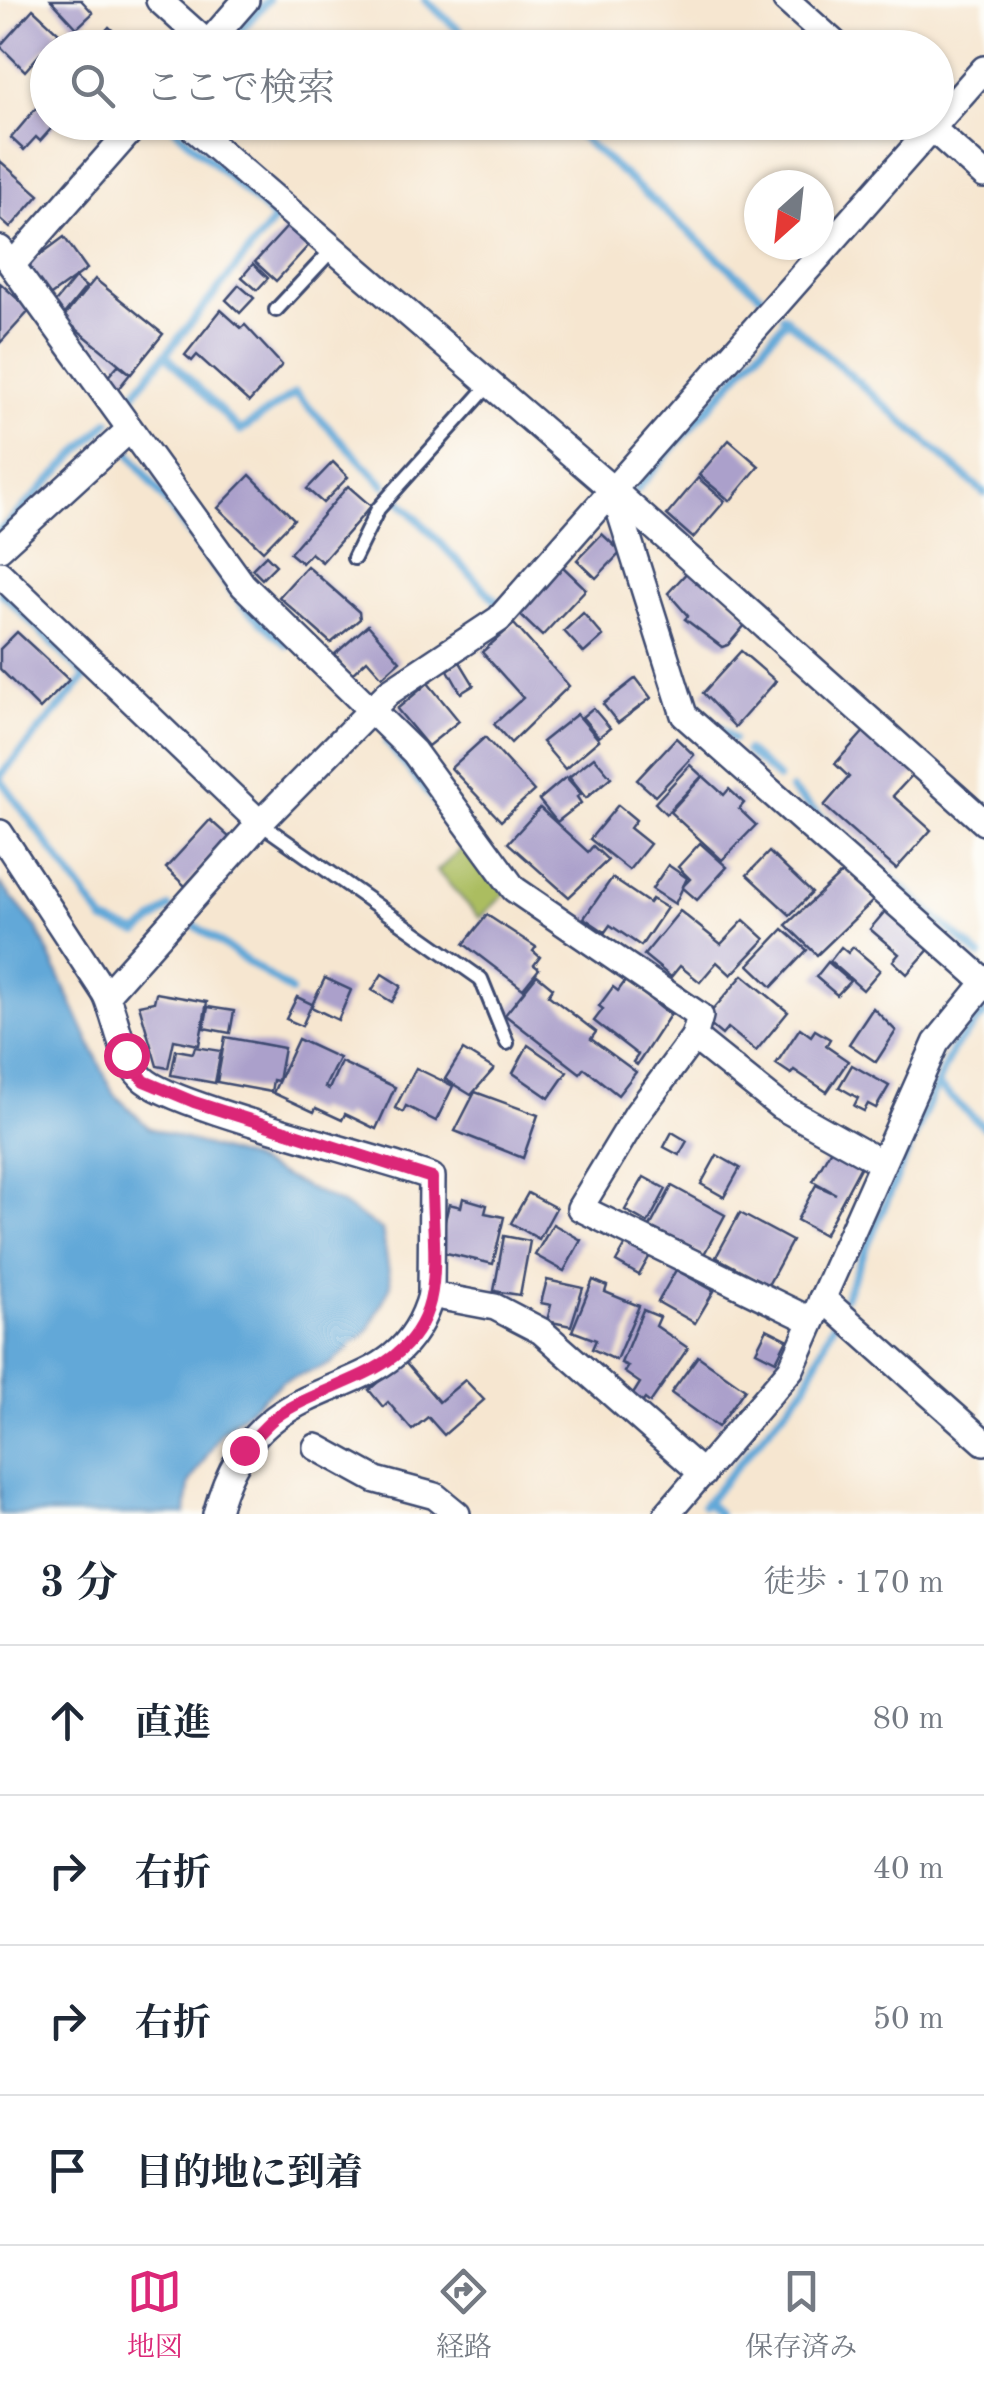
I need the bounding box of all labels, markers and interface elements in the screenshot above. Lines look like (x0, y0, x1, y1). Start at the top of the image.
search box (30, 30, 954, 140)
icon: search (65, 58, 120, 113)
text: ここで検索 (145, 71, 335, 109)
north arrow (744, 170, 834, 260)
route start (104, 1033, 150, 1079)
route end (222, 1428, 268, 1474)
text: 3 分 (40, 1564, 118, 1606)
text: 徒歩 · 170 m (763, 1568, 944, 1600)
icon: ahead (40, 1693, 95, 1748)
text: 80 m (873, 1704, 944, 1736)
text: 直進 (135, 1706, 211, 1744)
icon: right (40, 1843, 95, 1898)
text: 40 m (873, 1854, 944, 1886)
text: 右折 (135, 1856, 211, 1894)
icon: right (40, 1993, 95, 2048)
text: 50 m (873, 2004, 944, 2036)
text: 右折 (135, 2006, 211, 2044)
icon: arrive (40, 2143, 95, 2198)
text: 目的地に到着 (135, 2156, 363, 2194)
tab: 地図 (127, 2264, 183, 2367)
tab: 経路 (436, 2264, 492, 2367)
tab: 保存済み (745, 2264, 857, 2367)

